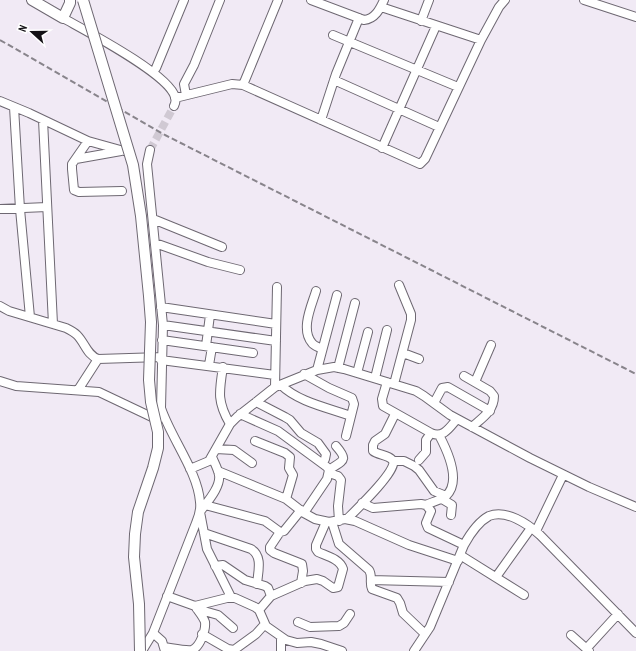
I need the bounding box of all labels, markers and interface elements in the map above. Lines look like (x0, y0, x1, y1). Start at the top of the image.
north arrow (12, 12, 52, 52)
text: N (15, 23, 30, 34)

